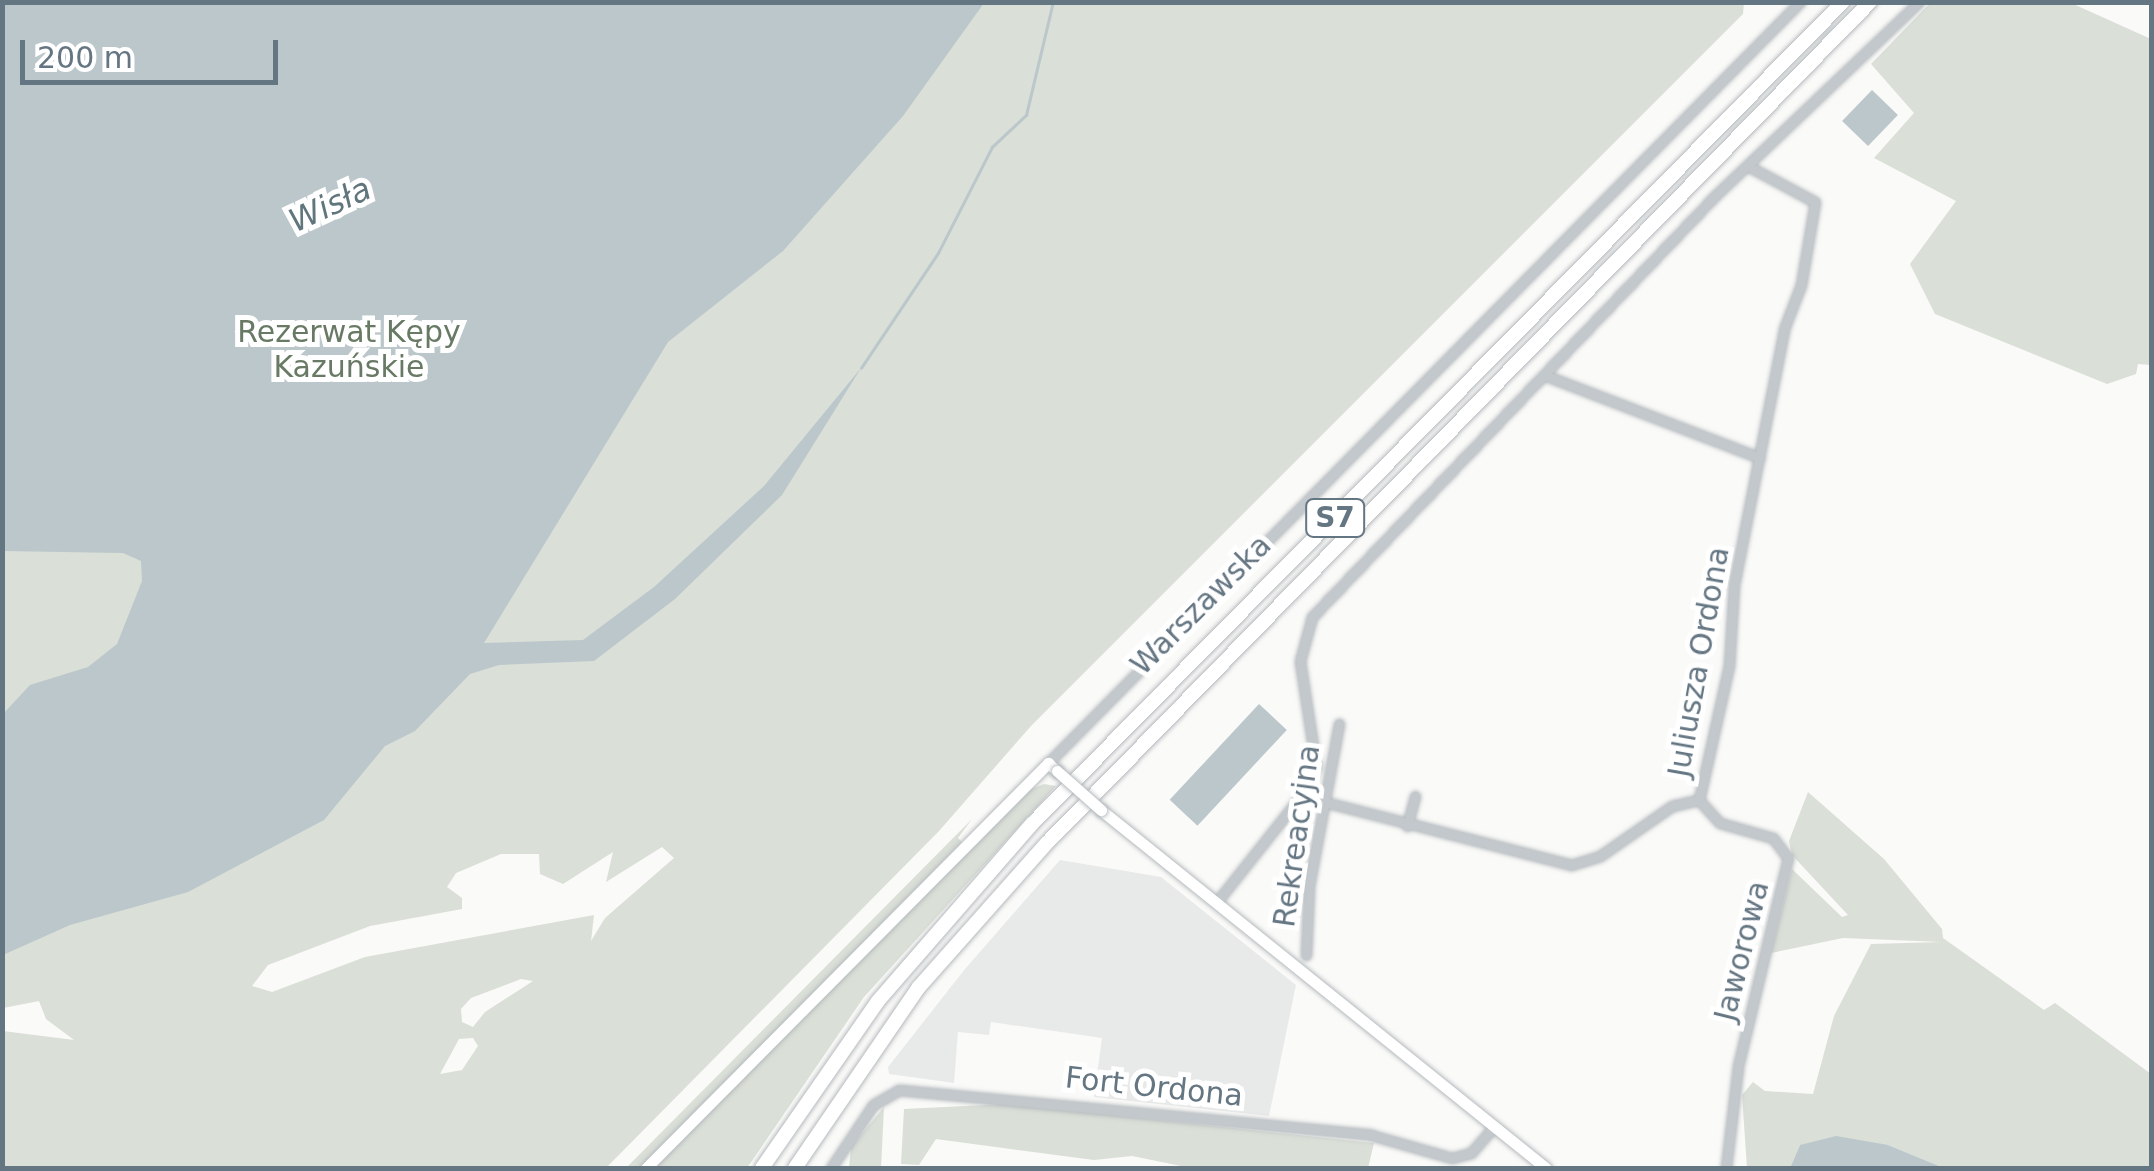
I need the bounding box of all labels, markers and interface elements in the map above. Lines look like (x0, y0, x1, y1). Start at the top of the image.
scale bar (25, 20, 282, 82)
text: 200 m (37, 40, 133, 75)
water label: Wisła (283, 169, 377, 241)
park label: Rezerwat Kępy Kazuńskie (237, 314, 461, 384)
road number: S7 (1305, 495, 1365, 541)
street label: Warszawska (1123, 527, 1279, 683)
street label: Juliusza Ordona (1661, 544, 1737, 780)
street label: Rekreacyjna (1266, 742, 1328, 930)
street label: Jaworowa (1707, 877, 1777, 1025)
street label: Fort Ordona (1063, 1060, 1245, 1114)

